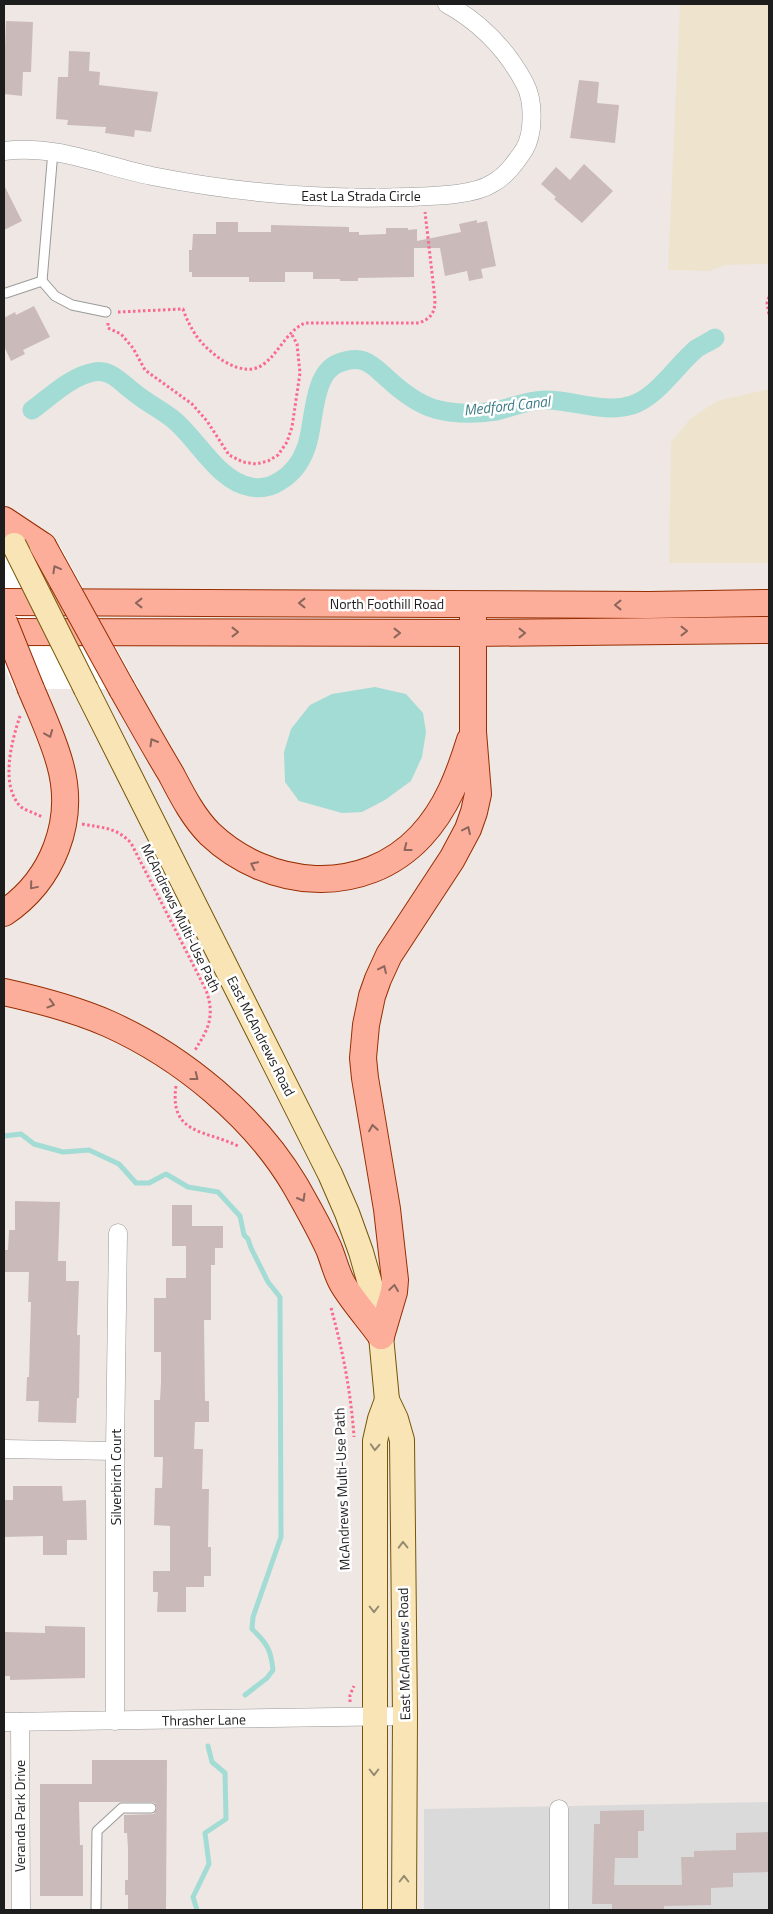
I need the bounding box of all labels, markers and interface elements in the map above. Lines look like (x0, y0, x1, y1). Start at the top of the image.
street label: East La Strada Circle (301, 185, 421, 206)
water label: Medford Canal (463, 389, 553, 421)
one-way arrow (52, 566, 62, 575)
street label: North Foothill Road (330, 593, 444, 614)
one-way arrow (135, 597, 143, 608)
one-way arrow (298, 598, 306, 608)
one-way arrow (613, 600, 621, 610)
one-way arrow (681, 626, 689, 636)
one-way arrow (231, 627, 239, 637)
one-way arrow (518, 627, 526, 638)
one-way arrow (394, 628, 401, 638)
one-way arrow (43, 729, 54, 738)
one-way arrow (149, 738, 159, 747)
one-way arrow (461, 826, 471, 835)
street label: McAndrews Multi-Use Path (136, 840, 227, 996)
one-way arrow (403, 842, 413, 851)
one-way arrow (250, 861, 259, 871)
one-way arrow (30, 881, 39, 890)
one-way arrow (376, 965, 387, 974)
street label: East McAndrews Road (222, 972, 301, 1100)
one-way arrow (47, 998, 55, 1008)
one-way arrow (189, 1071, 199, 1080)
one-way arrow (369, 1123, 379, 1132)
one-way arrow (296, 1192, 306, 1201)
one-way arrow (388, 1284, 398, 1293)
street label: McAndrews Multi-Use Path (328, 1407, 355, 1571)
street label: Silverbirch Court (105, 1429, 126, 1525)
one-way arrow (369, 1443, 380, 1451)
one-way arrow (398, 1541, 408, 1548)
street label: East McAndrews Road (392, 1588, 415, 1720)
one-way arrow (369, 1606, 379, 1614)
street label: Thrasher Lane (162, 1708, 246, 1731)
street label: Veranda Park Drive (9, 1760, 30, 1872)
one-way arrow (369, 1768, 379, 1776)
one-way arrow (399, 1875, 409, 1882)

